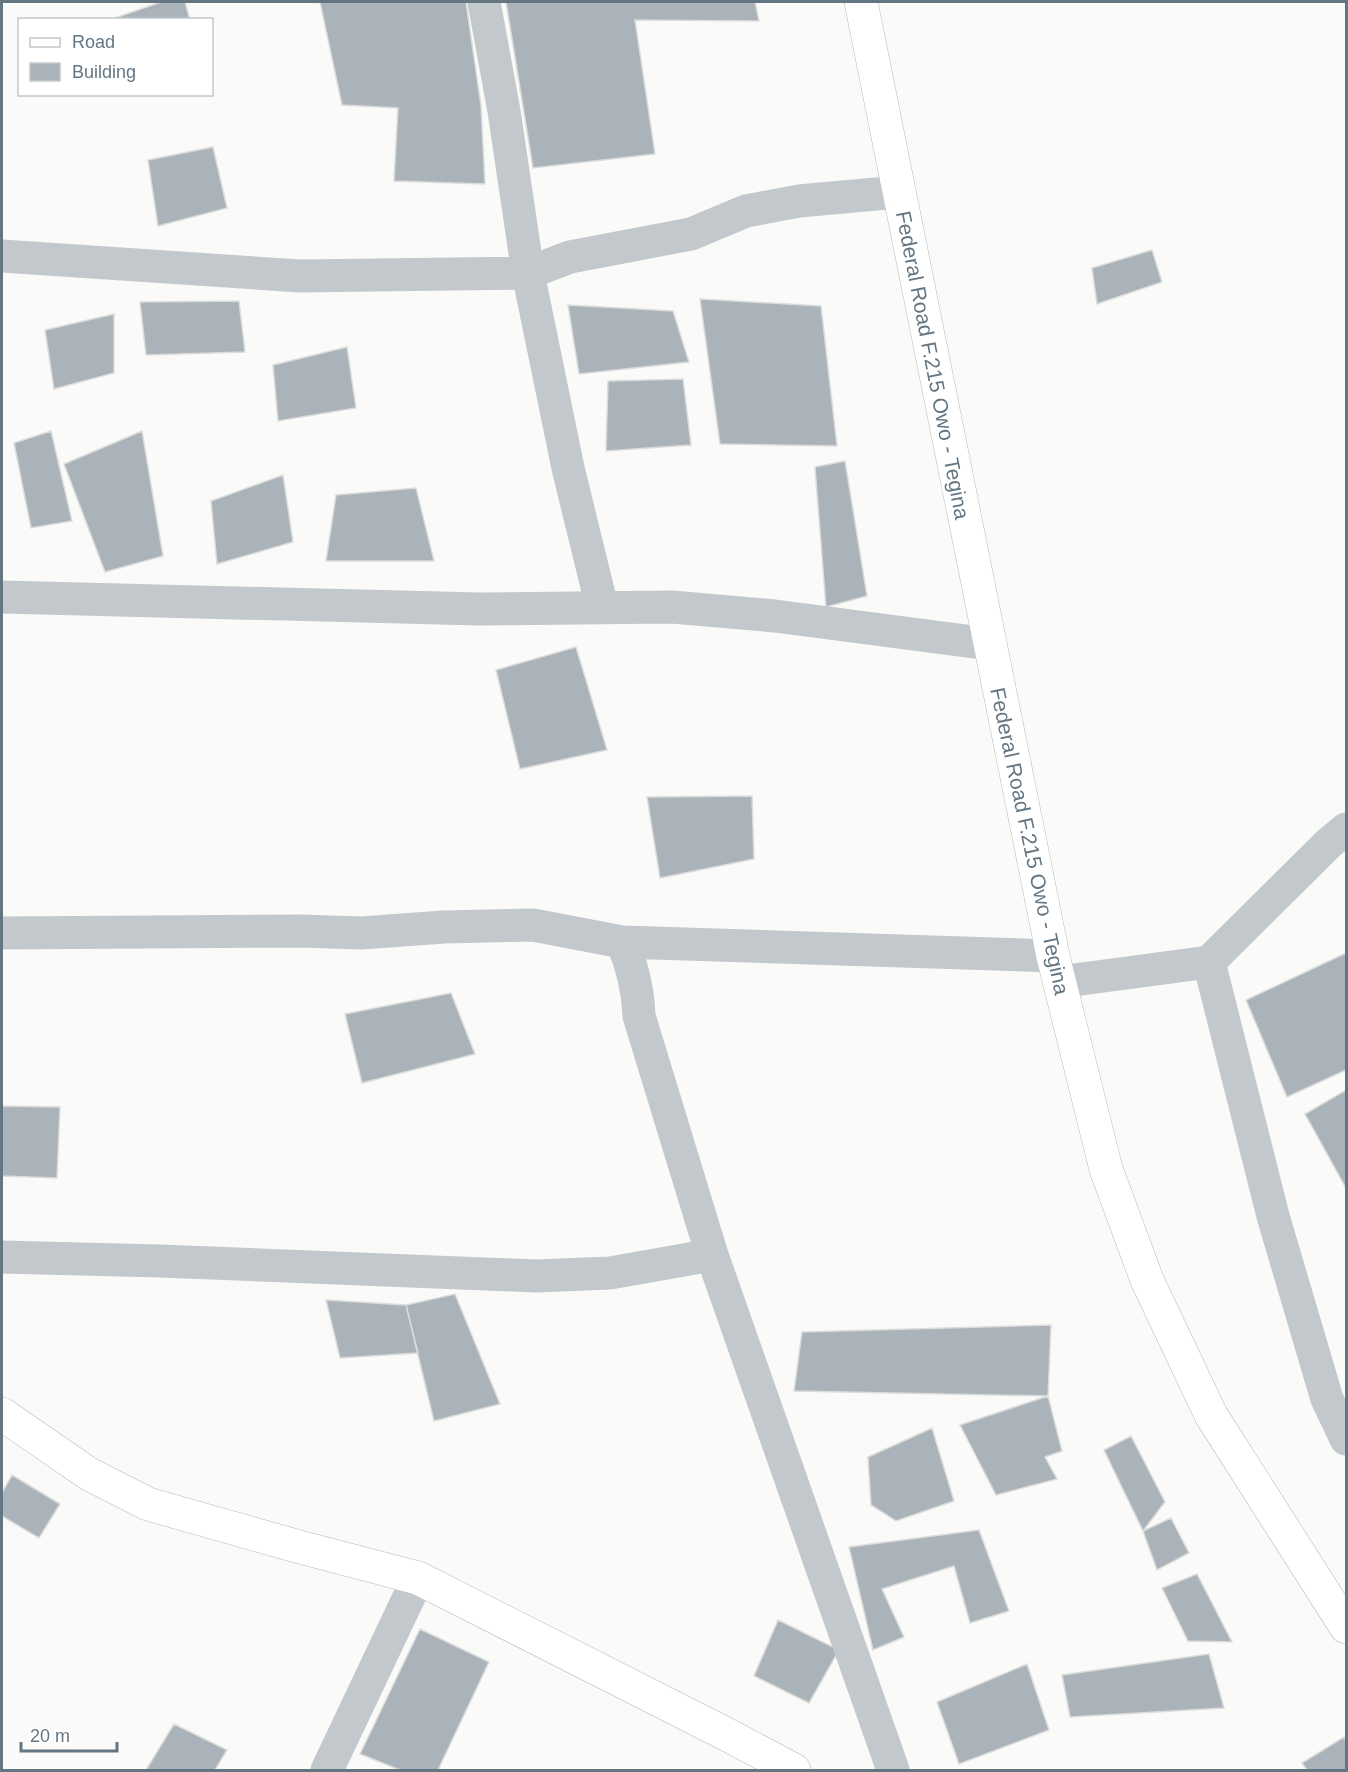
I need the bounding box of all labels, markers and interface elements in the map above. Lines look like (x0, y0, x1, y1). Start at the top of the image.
legend (18, 18, 213, 96)
text: Road (72, 32, 115, 52)
text: Building (72, 62, 136, 82)
street label: Federal Road F.215 Owo - Tegina (892, 209, 974, 521)
street label: Federal Road F.215 Owo - Tegina (986, 685, 1074, 997)
scale bar (21, 1715, 117, 1753)
text: 20 m (30, 1726, 70, 1746)

